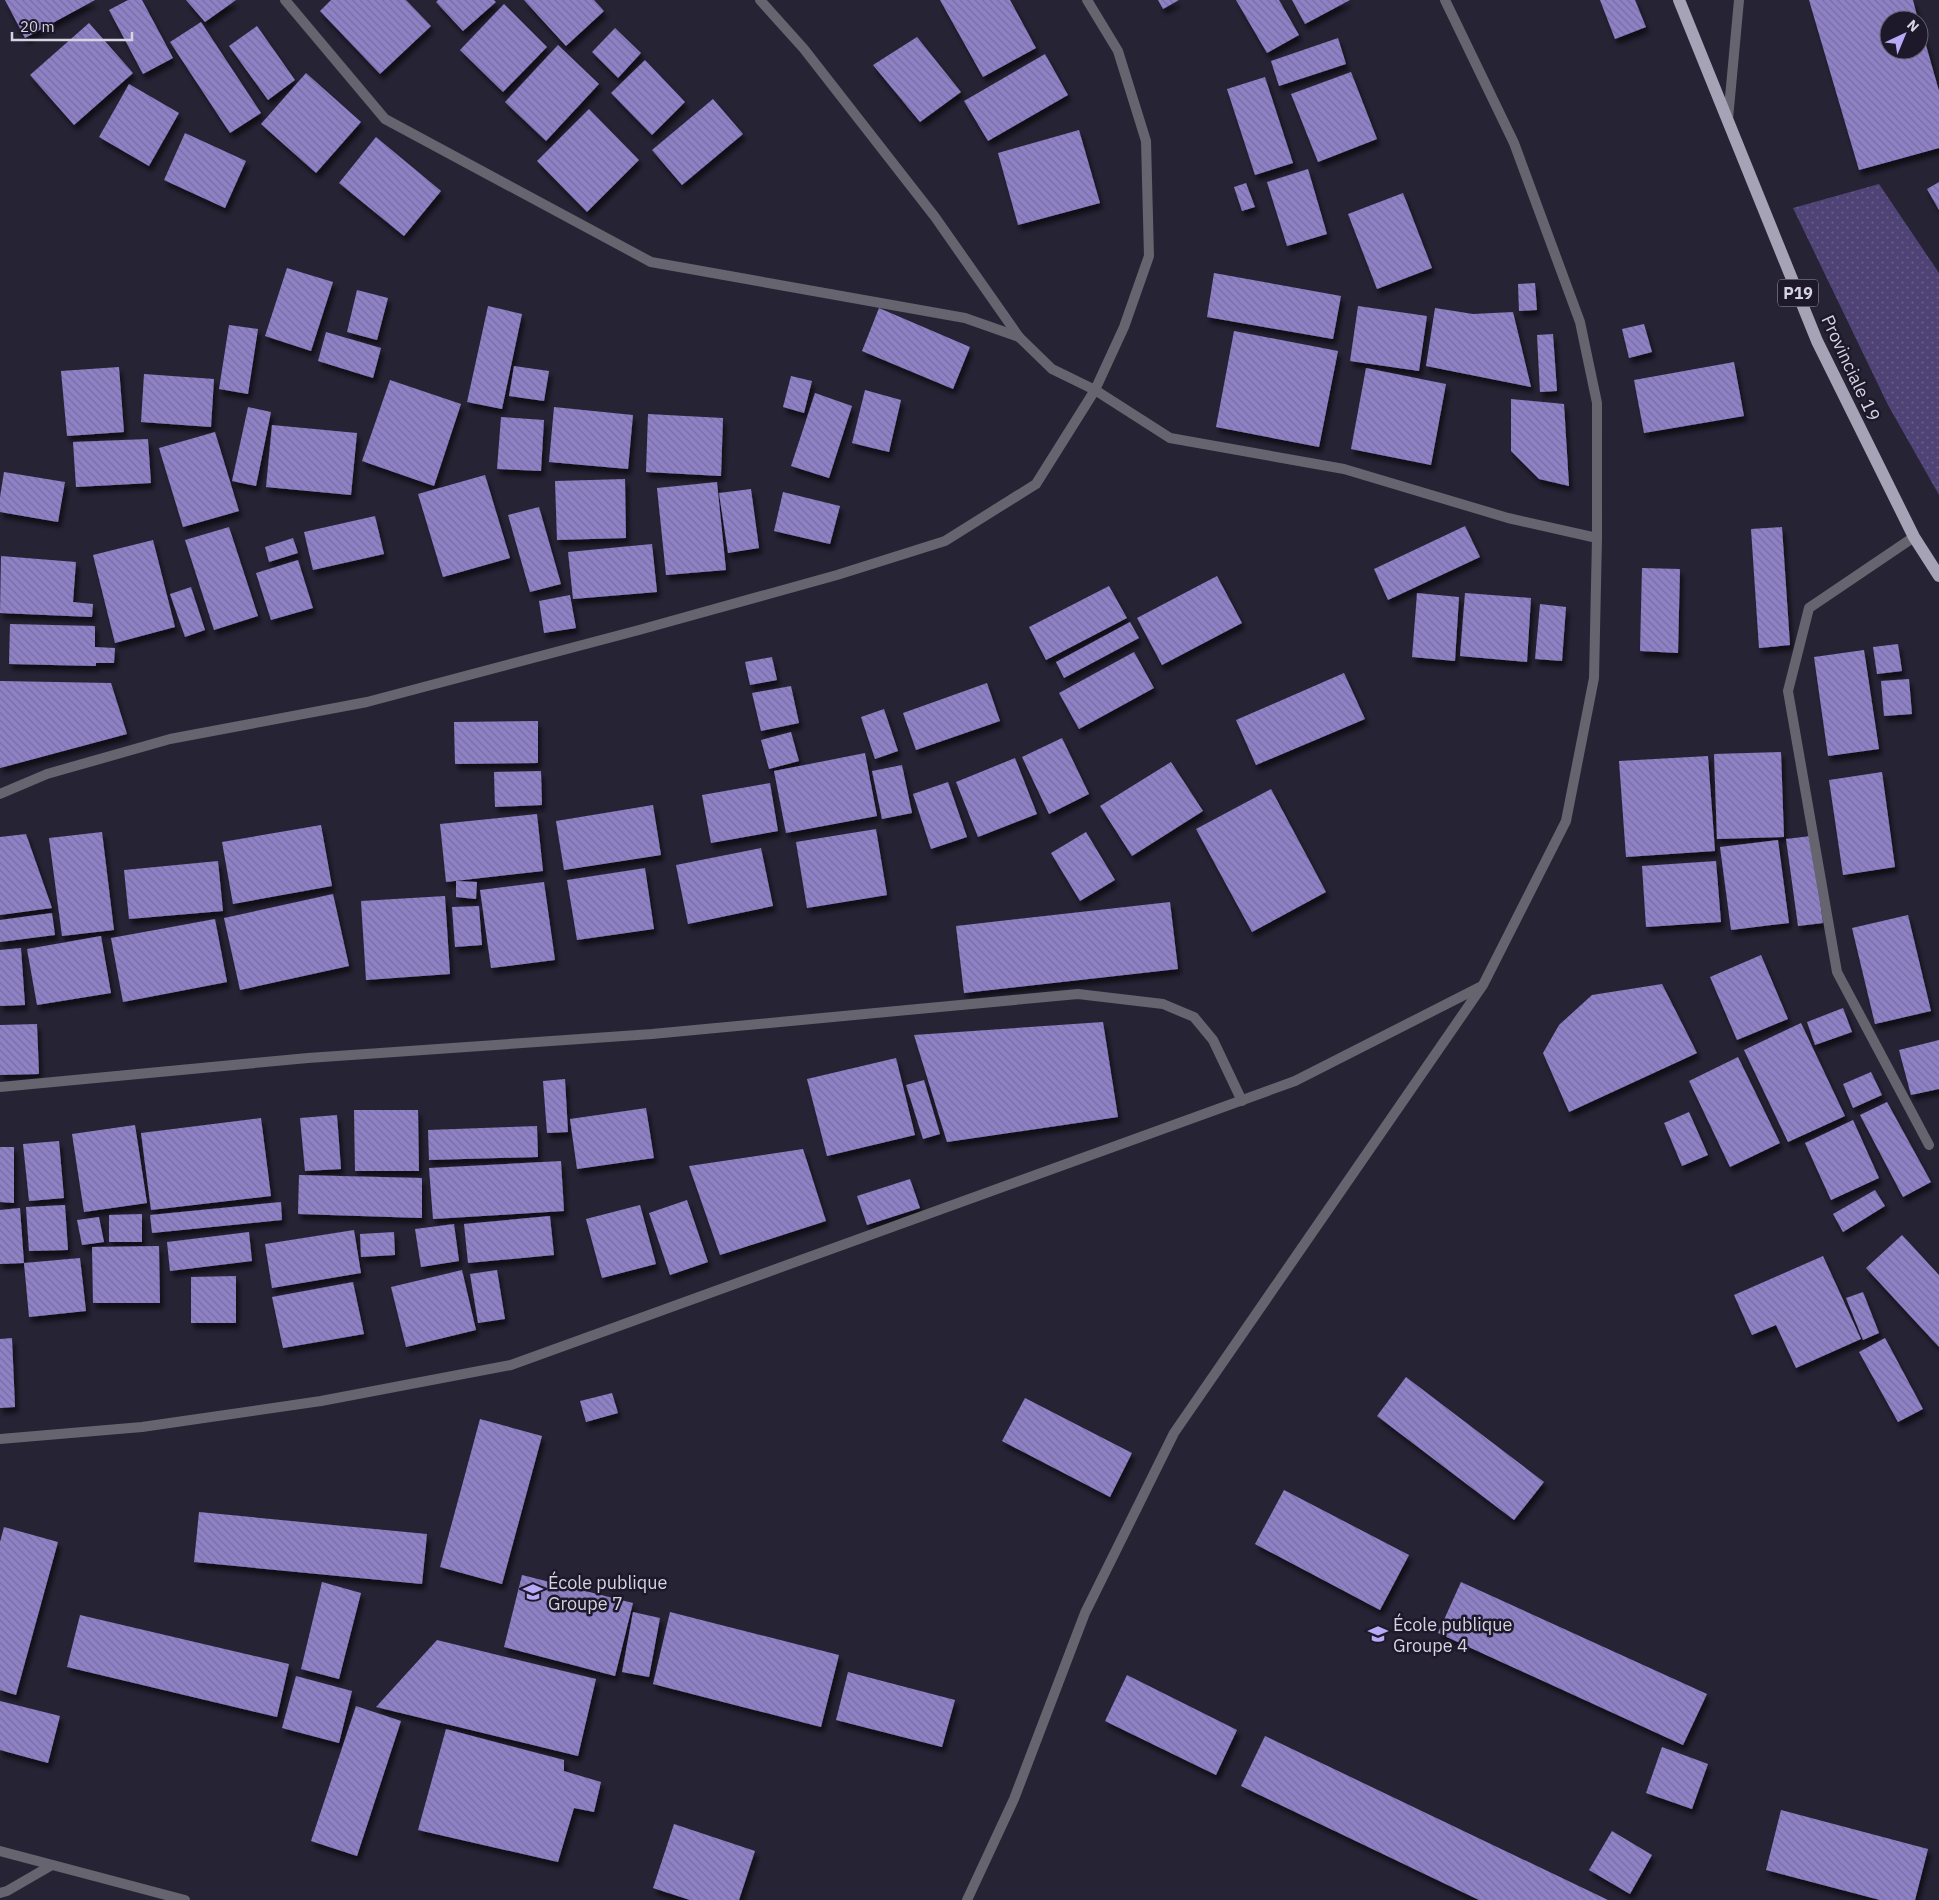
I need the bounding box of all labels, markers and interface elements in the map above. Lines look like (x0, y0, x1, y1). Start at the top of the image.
scale bar (12, 10, 132, 42)
north arrow (1879, 10, 1929, 60)
text: N (1903, 16, 1923, 36)
text: 20 m (20, 17, 55, 36)
road number: P19 (1778, 280, 1818, 306)
street label: Provinciale 19 (1816, 311, 1886, 425)
place label: École publique Groupe 7 (548, 1571, 668, 1615)
school or university icon: École publique Groupe 7 (522, 1581, 544, 1603)
place label: École publique Groupe 4 (1393, 1613, 1513, 1657)
school or university icon: École publique Groupe 4 (1367, 1623, 1389, 1645)

